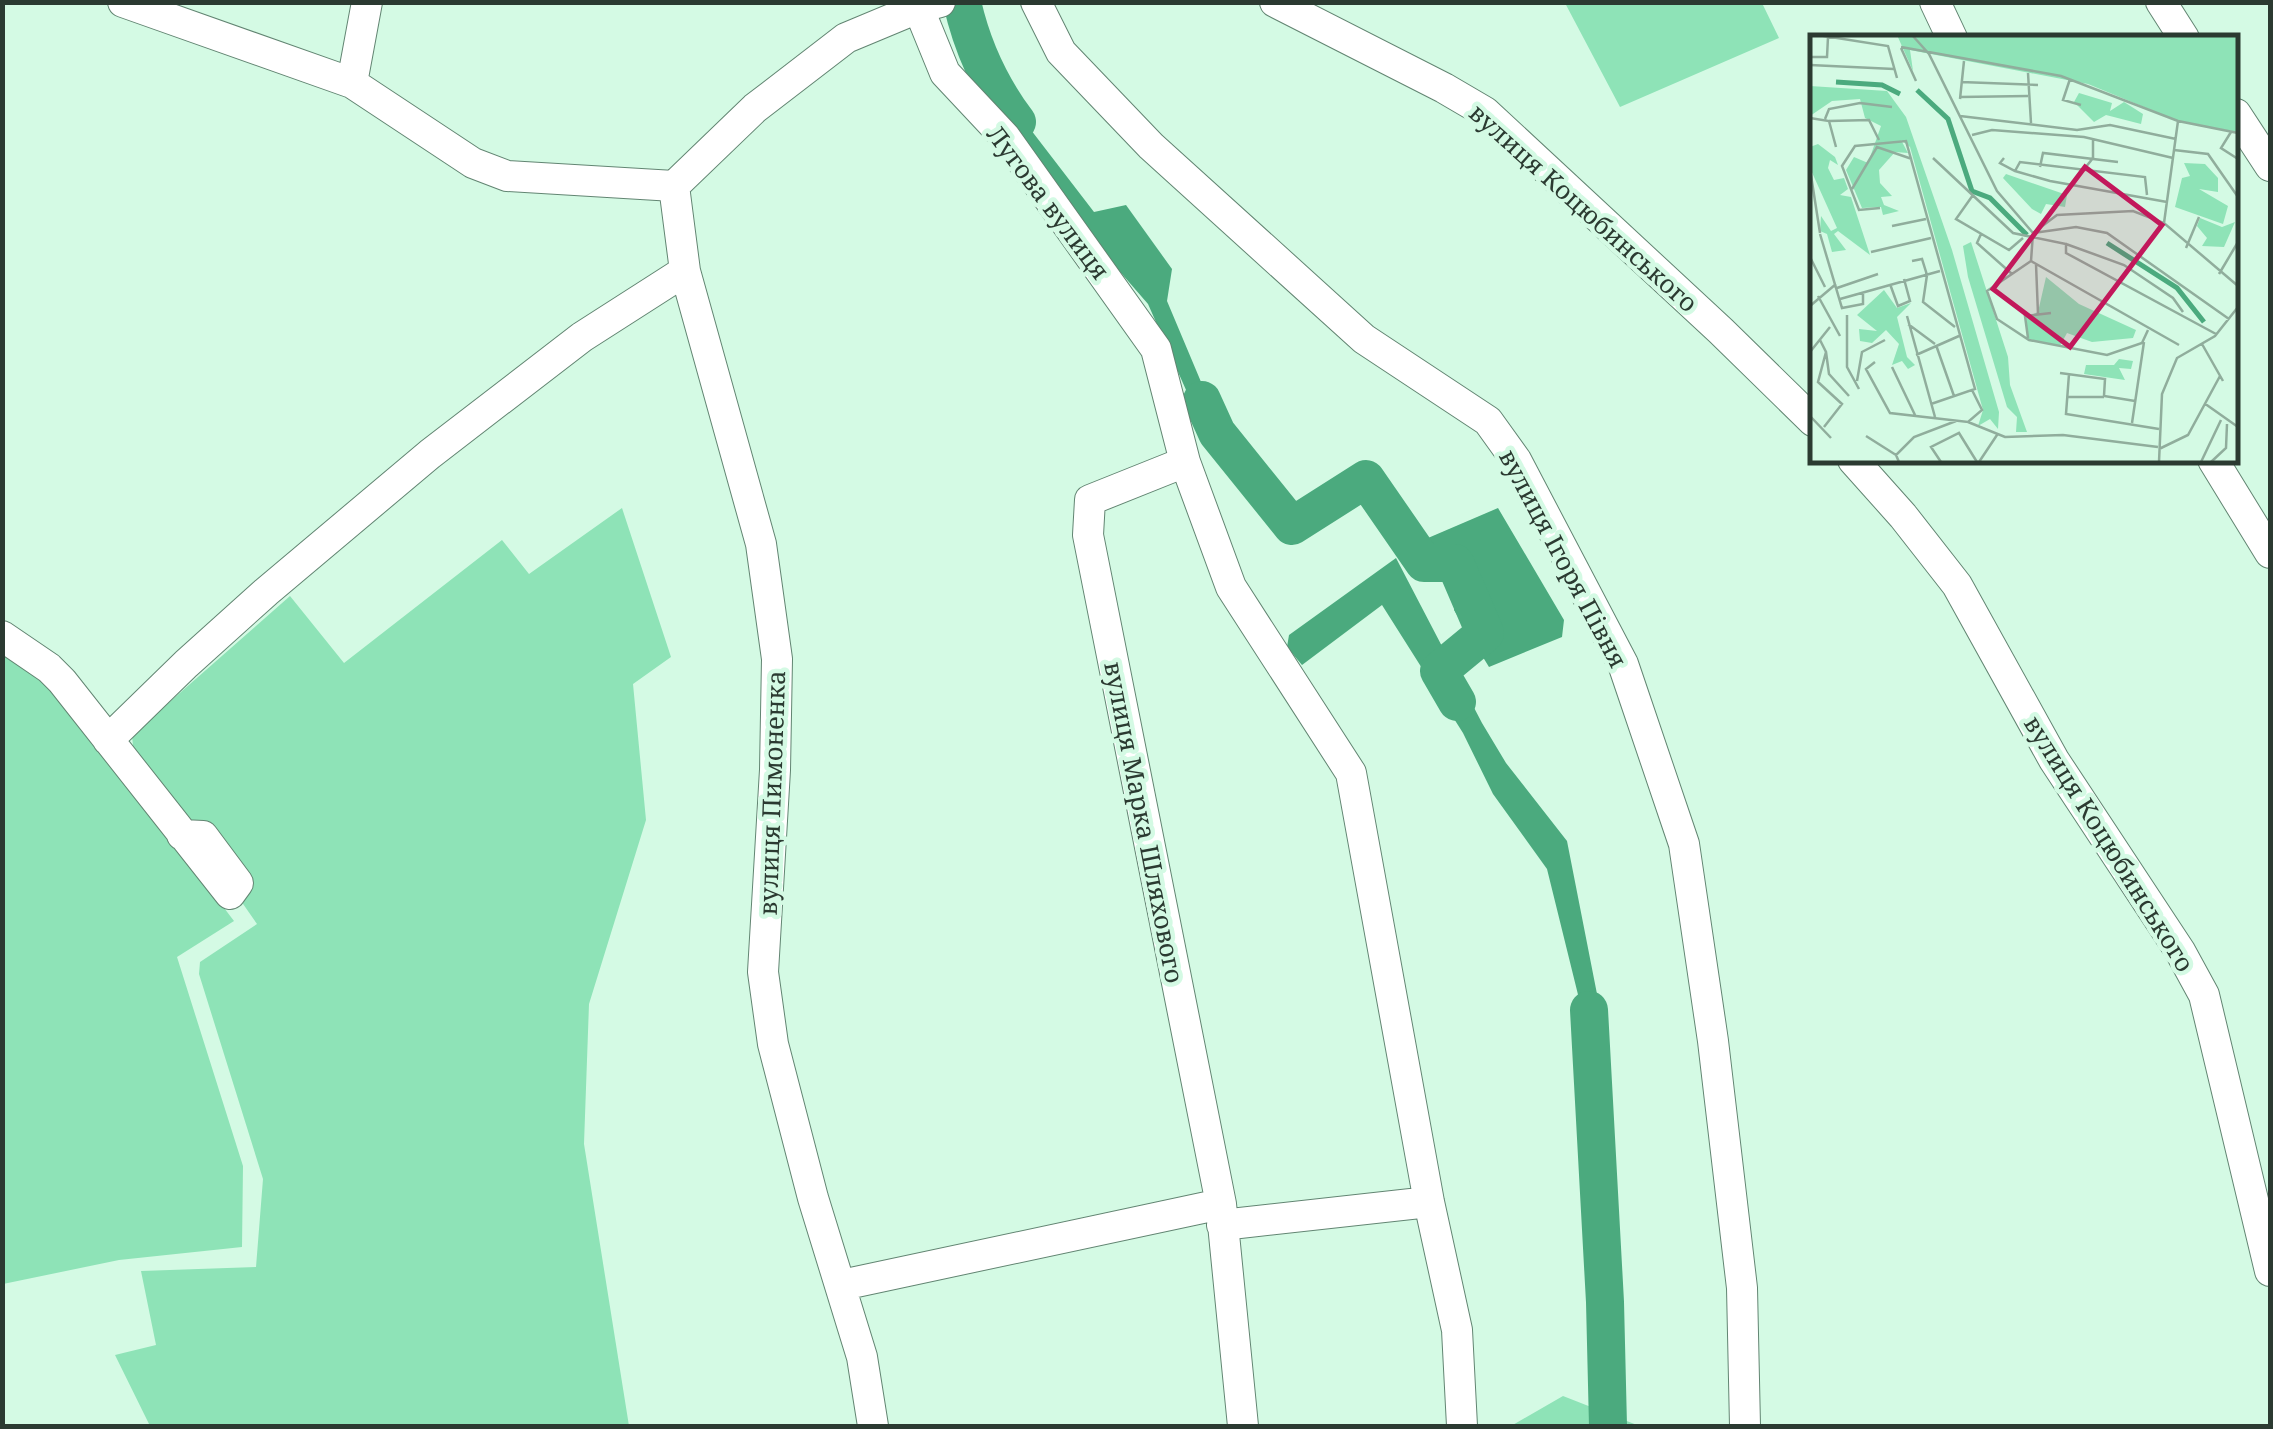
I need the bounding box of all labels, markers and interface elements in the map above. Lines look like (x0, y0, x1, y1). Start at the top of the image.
inset map (1810, 35, 2238, 462)
street label: вулиця Коцюбинського (1463, 95, 1705, 319)
street label: Лугова вулиця (980, 118, 1118, 286)
street label: вулиця Ігоря Півня (1492, 443, 1636, 673)
street label: вулиця Марка Шляхового (1097, 658, 1193, 986)
street label: вулиця Пимоненка (750, 670, 792, 916)
street label: вулиця Коцюбинського (2017, 708, 2203, 978)

